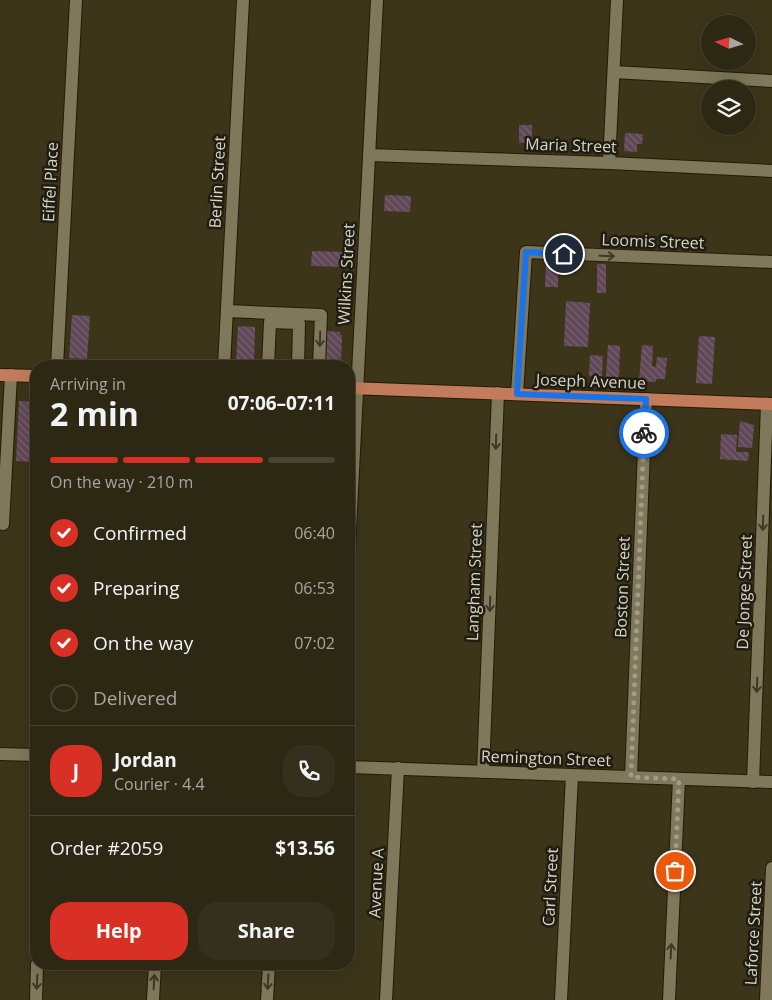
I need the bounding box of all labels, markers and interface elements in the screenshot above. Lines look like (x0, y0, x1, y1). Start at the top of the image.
north arrow (701, 15, 756, 70)
map controls (701, 15, 756, 135)
button: layers (701, 80, 756, 135)
street label: Maria Street (525, 132, 617, 158)
street label: Berlin Street (204, 135, 230, 229)
street label: Eiffel Place (37, 141, 63, 223)
street label: Wilkins Street (332, 222, 360, 325)
street label: Loomis Street (601, 228, 705, 254)
pin (543, 233, 585, 275)
icon: home (550, 240, 578, 268)
one-way arrow (599, 251, 615, 260)
one-way arrow (316, 331, 325, 347)
street label: Joseph Avenue (534, 368, 646, 394)
text: Arriving in (50, 373, 126, 395)
text: 07:06–07:11 (228, 390, 335, 416)
text: 2 min (50, 392, 139, 435)
courier (619, 408, 669, 458)
icon: bike (630, 419, 658, 447)
one-way arrow (491, 434, 501, 450)
text: On the way · 210 m (50, 471, 193, 493)
one-way arrow (758, 514, 767, 530)
icon: check (50, 519, 78, 547)
text: Confirmed (93, 520, 187, 546)
text: 06:40 (294, 522, 335, 544)
street label: Langham Street (461, 522, 487, 641)
street label: De Jonge Street (731, 534, 757, 650)
street label: Boston Street (609, 536, 635, 638)
icon: check (50, 574, 78, 602)
text: Preparing (93, 575, 180, 601)
text: 06:53 (294, 577, 335, 599)
one-way arrow (485, 596, 494, 612)
icon: check (50, 629, 78, 657)
text: On the way (93, 630, 193, 656)
text: 07:02 (294, 632, 335, 654)
one-way arrow (752, 677, 761, 693)
text: Delivered (93, 685, 177, 711)
button: phone (283, 745, 335, 797)
street label: Remington Street (481, 745, 612, 771)
text: Jordan (114, 747, 177, 773)
text: J (73, 758, 79, 784)
text: Courier · 4.4 (114, 773, 205, 795)
text: Order #2059 (50, 835, 163, 861)
text: $13.56 (275, 835, 335, 861)
street label: Avenue A (363, 847, 389, 919)
street label: Carl Street (537, 847, 563, 927)
pin (654, 850, 696, 892)
icon: bag (661, 857, 689, 885)
street label: Laforce Street (739, 880, 767, 986)
button: Help (50, 902, 188, 960)
button: Share (198, 902, 335, 960)
one-way arrow (667, 944, 676, 960)
one-way arrow (32, 974, 41, 990)
one-way arrow (149, 974, 158, 990)
one-way arrow (264, 974, 273, 990)

